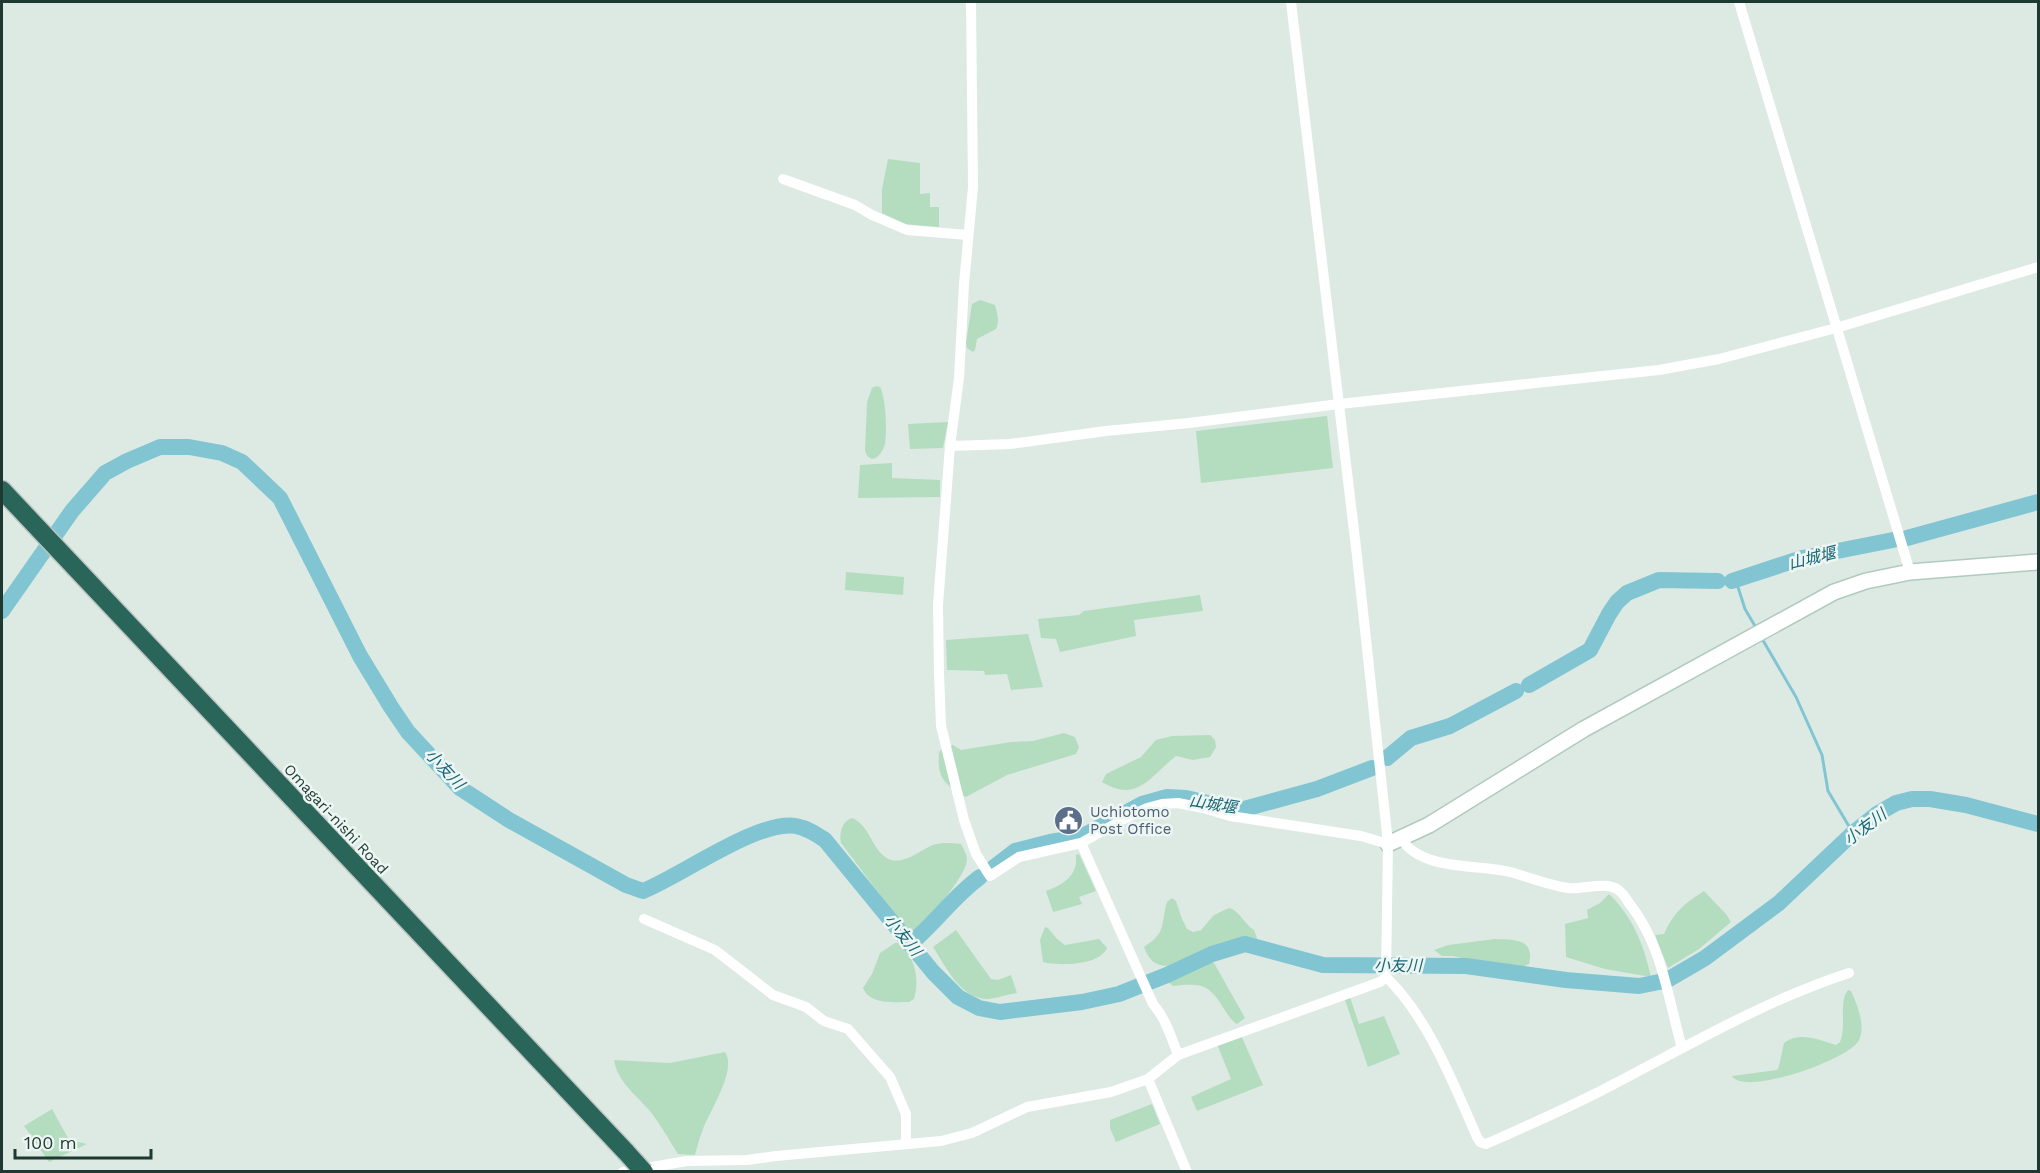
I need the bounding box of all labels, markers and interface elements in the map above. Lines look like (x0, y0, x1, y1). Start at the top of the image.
water label: 山城堰 (1786, 542, 1840, 573)
water label: 小友川 (422, 745, 470, 794)
street label: Omagari-nishi Road (280, 760, 392, 878)
water label: 山城堰 (1188, 791, 1241, 818)
place label: Uchiotomo Post Office (1090, 803, 1171, 838)
water label: 小友川 (1840, 804, 1891, 849)
public building icon: Uchiotomo Post Office (1053, 805, 1085, 837)
water label: 小友川 (881, 910, 927, 961)
water label: 小友川 (1374, 956, 1424, 975)
scale bar (15, 1122, 152, 1160)
text: 100 m (24, 1132, 77, 1153)

